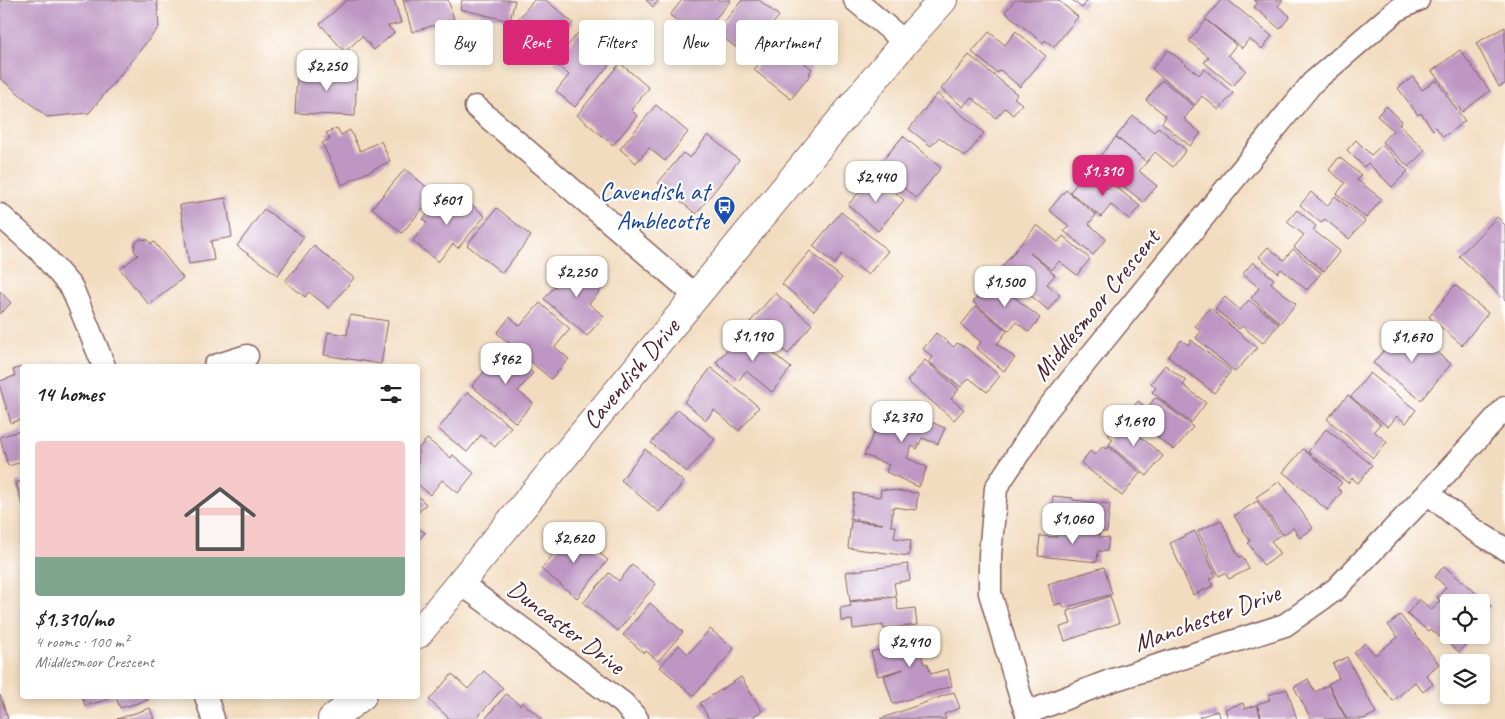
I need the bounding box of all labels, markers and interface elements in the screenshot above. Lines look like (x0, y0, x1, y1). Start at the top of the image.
chip: Buy (435, 20, 493, 65)
chip: Rent (503, 20, 569, 65)
chip: Filters (579, 20, 654, 65)
chip: New (664, 20, 726, 65)
chip: Apartment (736, 20, 838, 65)
pin: $2,250 (286, 49, 368, 92)
text: $2,250 (308, 56, 346, 76)
pin: $1,310 (1062, 154, 1144, 197)
pin: $2,440 (835, 160, 917, 203)
text: $1,310 (1083, 161, 1123, 181)
text: $2,440 (856, 167, 896, 187)
place label: Cavendish at Amblecotte (599, 176, 713, 237)
pin: $601 (417, 184, 477, 226)
text: $601 (432, 190, 462, 210)
bus stop icon: Cavendish at Amblecotte (713, 194, 737, 225)
street label: Middlesmoor Crescent (1025, 221, 1169, 387)
pin: $2,250 (536, 256, 618, 298)
text: $2,250 (558, 262, 596, 282)
pin: $1,500 (964, 266, 1046, 308)
text: $1,500 (986, 272, 1024, 292)
street label: Cavendish Drive (575, 311, 688, 436)
pin: $1,190 (712, 320, 794, 362)
pin: $1,670 (1371, 320, 1453, 363)
text: $1,190 (734, 326, 772, 346)
text: $1,670 (1392, 327, 1432, 347)
pin: $962 (476, 342, 536, 385)
text: $962 (492, 349, 520, 369)
icon: filters (377, 380, 405, 408)
text: 14 homes (35, 381, 104, 407)
pin: $2,370 (861, 400, 943, 443)
pin: $1,690 (1093, 404, 1175, 447)
text: $2,370 (882, 407, 922, 427)
text: $1,690 (1114, 411, 1154, 431)
icon: home (175, 474, 265, 564)
pin: $1,060 (1032, 502, 1114, 545)
text: $1,060 (1053, 509, 1093, 529)
pin: $2,620 (533, 522, 615, 564)
text: $2,620 (554, 528, 594, 548)
street label: Duncaster Drive (501, 573, 632, 683)
street label: Manchester Drive (1129, 576, 1286, 659)
map controls (1440, 594, 1490, 704)
button: locate (1440, 594, 1490, 644)
text: $1,310/mo (35, 606, 113, 632)
pin: $2,410 (869, 626, 951, 668)
text: 4 rooms · 100 m² (35, 632, 129, 652)
text: $2,410 (890, 632, 930, 652)
text: Middlesmoor Crescent (35, 652, 154, 672)
button: layers (1440, 654, 1490, 704)

